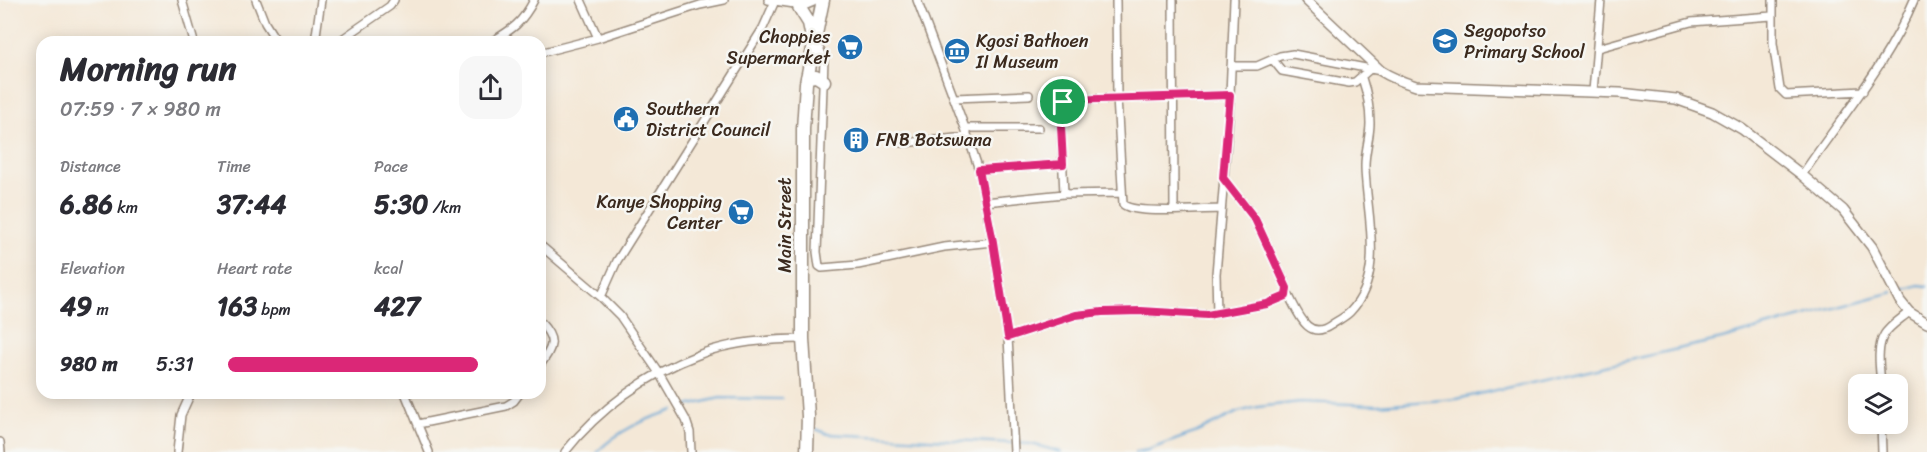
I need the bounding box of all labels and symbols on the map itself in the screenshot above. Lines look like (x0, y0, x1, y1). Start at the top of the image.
place label: Segopotso Primary School (1464, 15, 1586, 68)
place label: Choppies Supermarket (727, 21, 831, 74)
place label: Kgosi Bathoen II Museum (975, 25, 1089, 78)
school or university icon: Segopotso Primary School (1430, 26, 1460, 56)
supermarket icon: Choppies Supermarket (835, 32, 865, 62)
museum icon: Kgosi Bathoen II Museum (942, 36, 972, 66)
pin (1037, 76, 1088, 127)
place label: Southern District Council (646, 93, 771, 146)
public building icon: Southern District Council (611, 104, 641, 134)
place label: FNB Botswana (876, 124, 992, 156)
building icon: FNB Botswana (841, 125, 871, 155)
street label: Main Street (769, 177, 801, 273)
place label: Kanye Shopping Center (597, 186, 724, 239)
supermarket icon: Kanye Shopping Center (726, 197, 756, 227)

